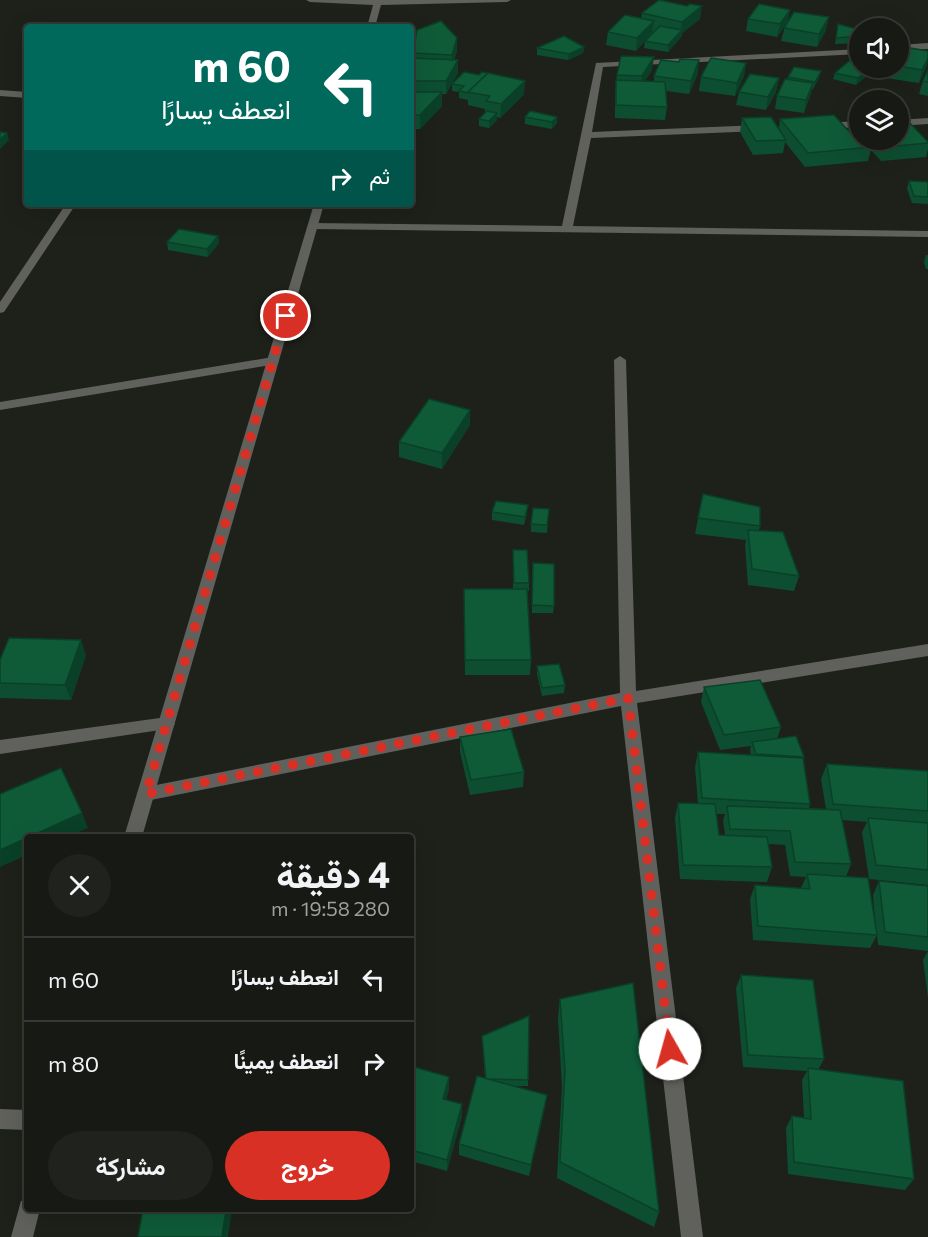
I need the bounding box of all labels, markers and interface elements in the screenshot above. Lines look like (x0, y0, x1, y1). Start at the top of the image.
map controls (849, 18, 909, 150)
button: sound (849, 18, 909, 78)
text: 60 m (192, 39, 291, 91)
icon: left (312, 48, 390, 126)
button: layers (849, 90, 909, 150)
text: انعطف يسارًا (161, 92, 291, 125)
icon: right (324, 162, 357, 195)
text: ثم (369, 162, 390, 189)
pin (260, 290, 311, 341)
icon: arrive (269, 299, 302, 332)
text: 4 دقيقة (276, 851, 390, 895)
button: close (48, 854, 111, 917)
text: 280 m · 19:58 (271, 896, 390, 920)
text: انعطف يسارًا (231, 963, 339, 990)
icon: left (357, 963, 390, 996)
text: 60 m (48, 966, 99, 993)
position arrow (638, 1017, 702, 1081)
text: انعطف يمينًا (233, 1047, 339, 1074)
icon: right (357, 1047, 390, 1080)
text: 80 m (48, 1050, 99, 1077)
button: مشاركة (48, 1131, 213, 1200)
button: خروج (225, 1131, 390, 1200)

